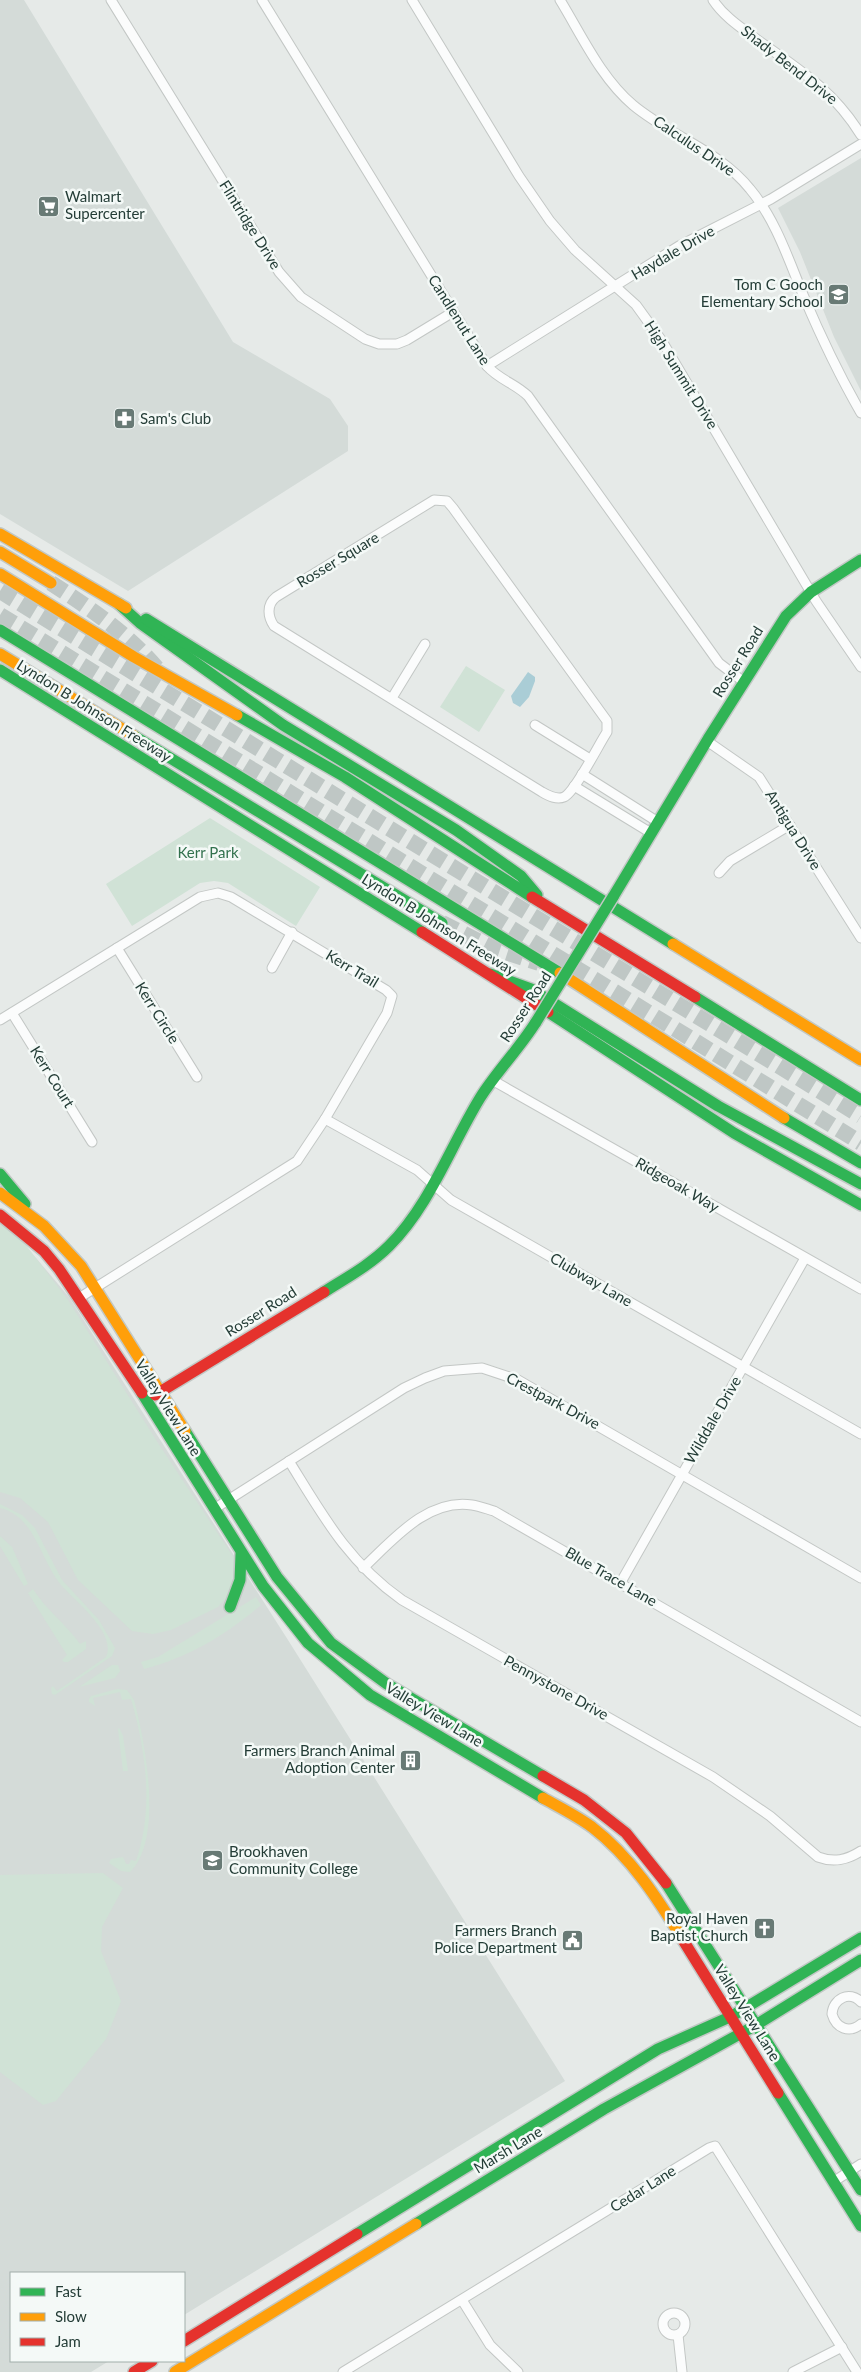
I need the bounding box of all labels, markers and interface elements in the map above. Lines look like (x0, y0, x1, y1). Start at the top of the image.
street label: Shady Bend Drive (738, 21, 841, 107)
street label: Calculus Drive (650, 111, 739, 179)
street label: Flintridge Drive (216, 177, 285, 272)
place label: Walmart Supercenter (65, 187, 145, 222)
supermarket icon: Walmart Supercenter (37, 194, 61, 218)
street label: Haydale Drive (628, 221, 717, 283)
street label: Candlenut Lane (425, 271, 495, 368)
place label: Tom C Gooch Elementary School (701, 275, 823, 310)
school or university icon: Tom C Gooch Elementary School (827, 282, 851, 306)
street label: High Summit Drive (641, 317, 723, 432)
pharmacy icon: Sam's Club (112, 407, 136, 431)
place label: Sam's Club (140, 409, 211, 427)
street label: Rosser Square (293, 528, 382, 591)
street label: Rosser Road (708, 623, 766, 700)
street label: Lyndon B Johnson Freeway (14, 655, 175, 765)
street label: Antigua Drive (762, 786, 826, 873)
park label: Kerr Park (177, 843, 239, 861)
street label: Lyndon B Johnson Freeway (359, 869, 520, 979)
street label: Kerr Trail (323, 945, 382, 991)
street label: Rosser Road (496, 968, 555, 1045)
street label: Kerr Circle (132, 978, 184, 1047)
street label: Kerr Court (27, 1042, 79, 1111)
street label: Ridgeoak Way (632, 1153, 723, 1216)
street label: Clubway Lane (547, 1248, 636, 1310)
street label: Rosser Road (222, 1282, 299, 1340)
street label: Valley View Lane (132, 1356, 206, 1459)
street label: Crestpark Drive (504, 1368, 603, 1432)
street label: Wilddale Drive (680, 1373, 744, 1466)
street label: Blue Trace Lane (562, 1543, 661, 1610)
street label: Pennystone Drive (501, 1651, 612, 1723)
street label: Valley View Lane (383, 1678, 487, 1750)
place label: Farmers Branch Animal Adoption Center (244, 1741, 396, 1776)
building icon: Farmers Branch Animal Adoption Center (399, 1748, 423, 1772)
place label: Brookhaven Community College (229, 1842, 358, 1877)
school or university icon: Brookhaven Community College (201, 1849, 225, 1873)
place label: Royal Haven Baptist Church (650, 1909, 748, 1944)
church icon: Royal Haven Baptist Church (752, 1916, 776, 1940)
place label: Farmers Branch Police Department (434, 1921, 558, 1956)
public building icon: Farmers Branch Police Department (561, 1928, 585, 1952)
street label: Valley View Lane (711, 1961, 785, 2064)
street label: Marsh Lane (470, 2122, 545, 2177)
street label: Cedar Lane (606, 2161, 679, 2215)
legend (10, 2272, 185, 2362)
text: Fast (55, 2282, 82, 2300)
text: Slow (55, 2307, 87, 2325)
text: Jam (55, 2332, 81, 2350)

